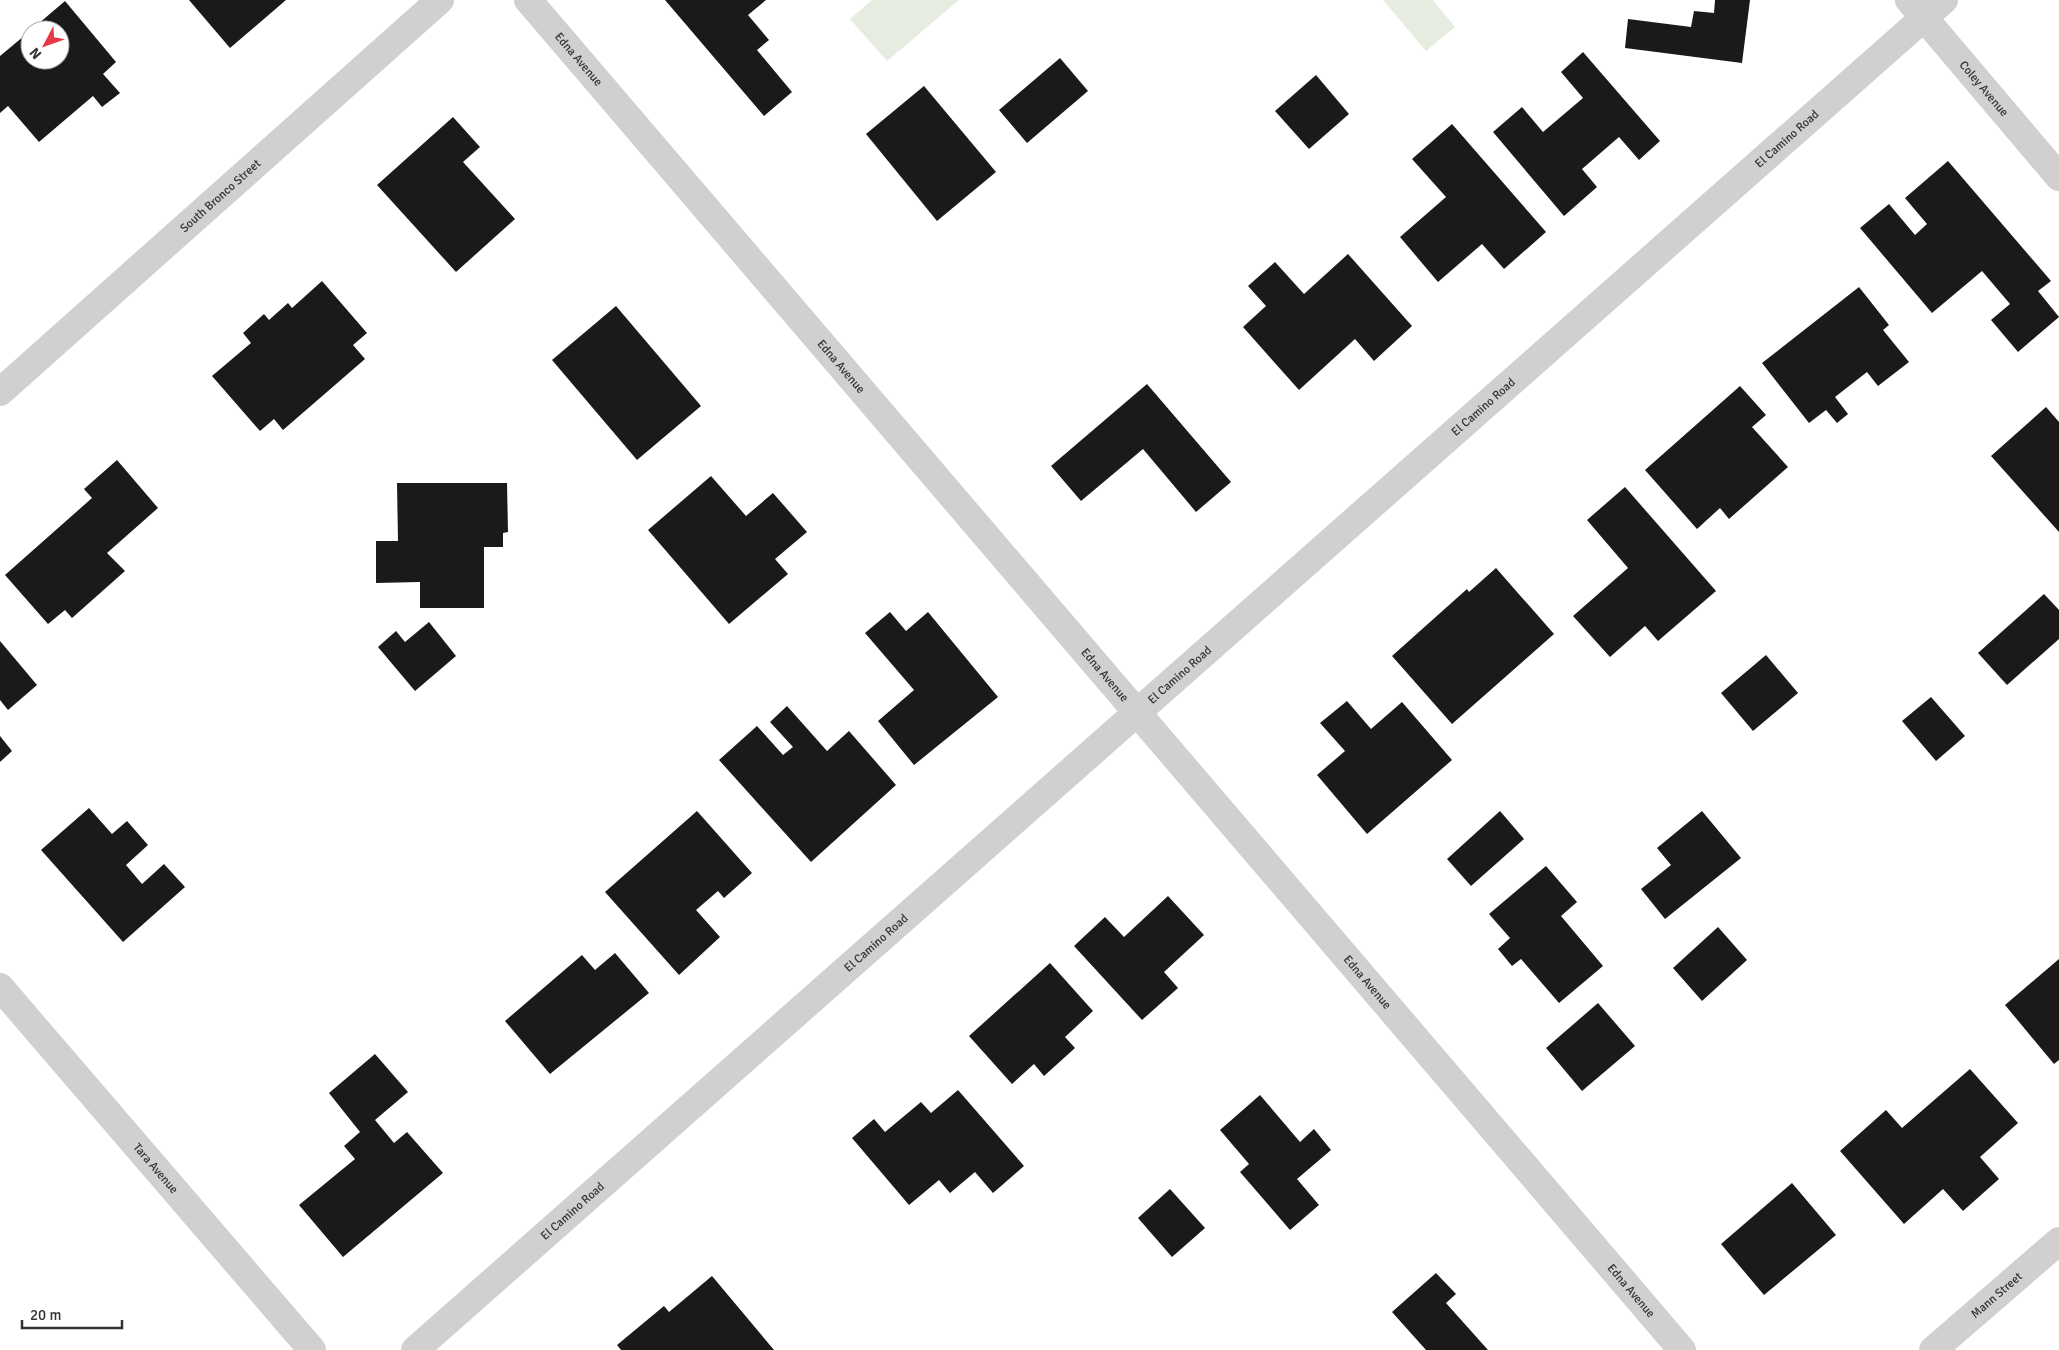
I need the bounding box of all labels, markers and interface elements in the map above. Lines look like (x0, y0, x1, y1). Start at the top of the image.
north arrow (20, 20, 70, 70)
street label: Edna Avenue (552, 29, 606, 89)
text: N (26, 44, 45, 62)
street label: Coley Avenue (1956, 58, 2012, 119)
street label: El Camino Road (1752, 107, 1822, 171)
street label: South Bronco Street (177, 156, 264, 236)
street label: Edna Avenue (814, 336, 868, 396)
street label: El Camino Road (1448, 375, 1518, 439)
street label: El Camino Road (1145, 643, 1215, 707)
street label: Edna Avenue (1078, 645, 1132, 705)
street label: El Camino Road (841, 911, 911, 975)
street label: Edna Avenue (1340, 952, 1395, 1012)
street label: Tara Avenue (130, 1140, 182, 1197)
street label: El Camino Road (537, 1179, 607, 1243)
street label: Edna Avenue (1604, 1261, 1658, 1321)
street label: Mann Street (1968, 1269, 2025, 1321)
scale bar (22, 1298, 122, 1330)
text: 20 m (30, 1306, 61, 1324)

